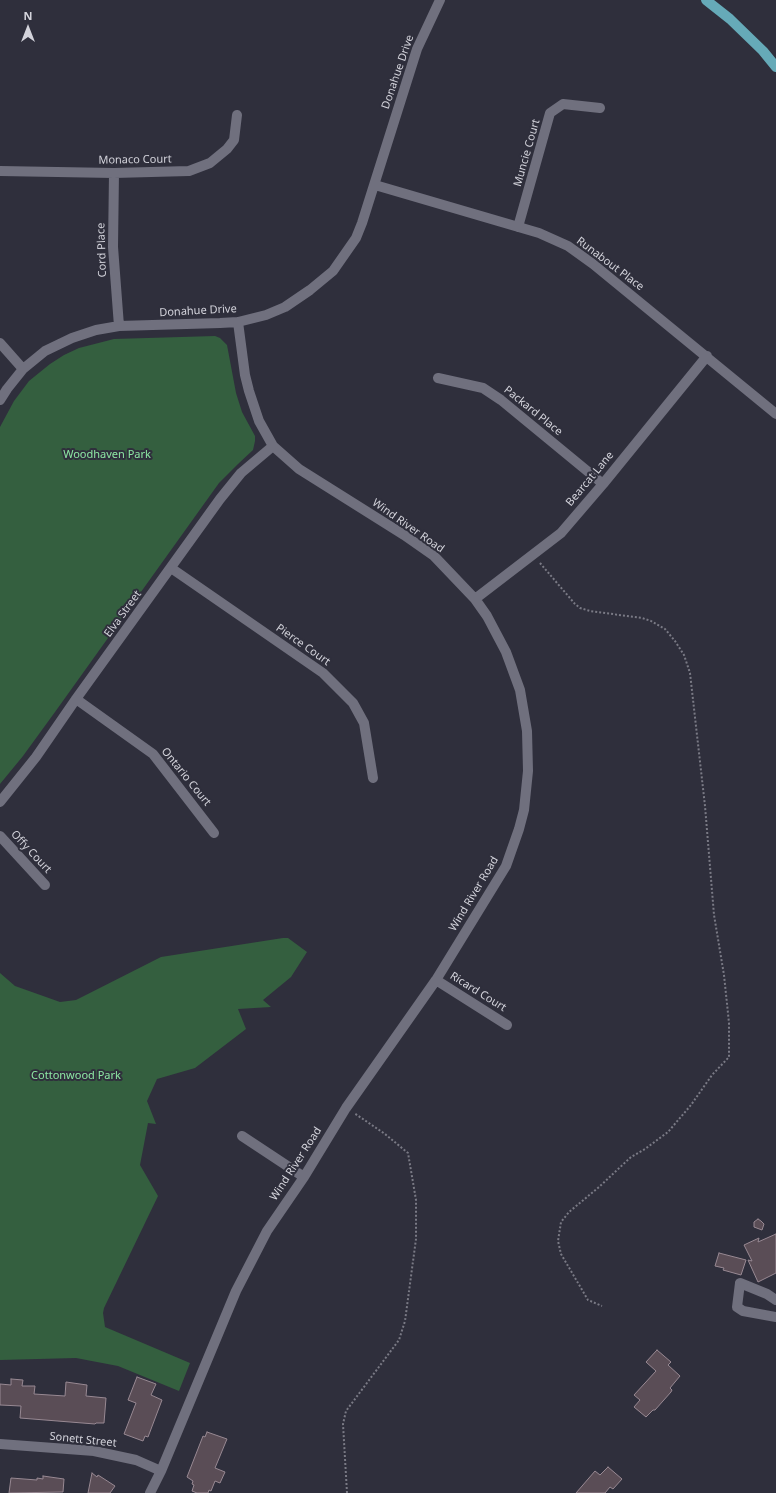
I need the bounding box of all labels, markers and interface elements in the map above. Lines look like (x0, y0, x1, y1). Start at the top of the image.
north arrow (8, 8, 48, 48)
text: N (24, 8, 32, 23)
street label: Donahue Drive (379, 33, 417, 111)
street label: Muncie Court (511, 118, 543, 188)
street label: Monaco Court (98, 153, 172, 167)
street label: Cord Place (94, 222, 110, 278)
street label: Runabout Place (574, 234, 646, 294)
street label: Donahue Drive (159, 302, 237, 320)
street label: Packard Place (501, 383, 565, 439)
park label: Woodhaven Park (63, 448, 151, 462)
street label: Bearcat Lane (563, 449, 617, 509)
street label: Wind River Road (369, 496, 447, 556)
street label: Elva Street (102, 588, 144, 640)
street label: Pierce Court (273, 621, 333, 669)
street label: Ontario Court (158, 745, 214, 809)
street label: Offy Court (8, 828, 54, 876)
street label: Wind River Road (447, 854, 501, 934)
street label: Ricard Court (447, 969, 509, 1015)
park label: Cottonwood Park (31, 1069, 121, 1083)
street label: Wind River Road (267, 1125, 325, 1203)
street label: Sonett Street (49, 1430, 117, 1450)

